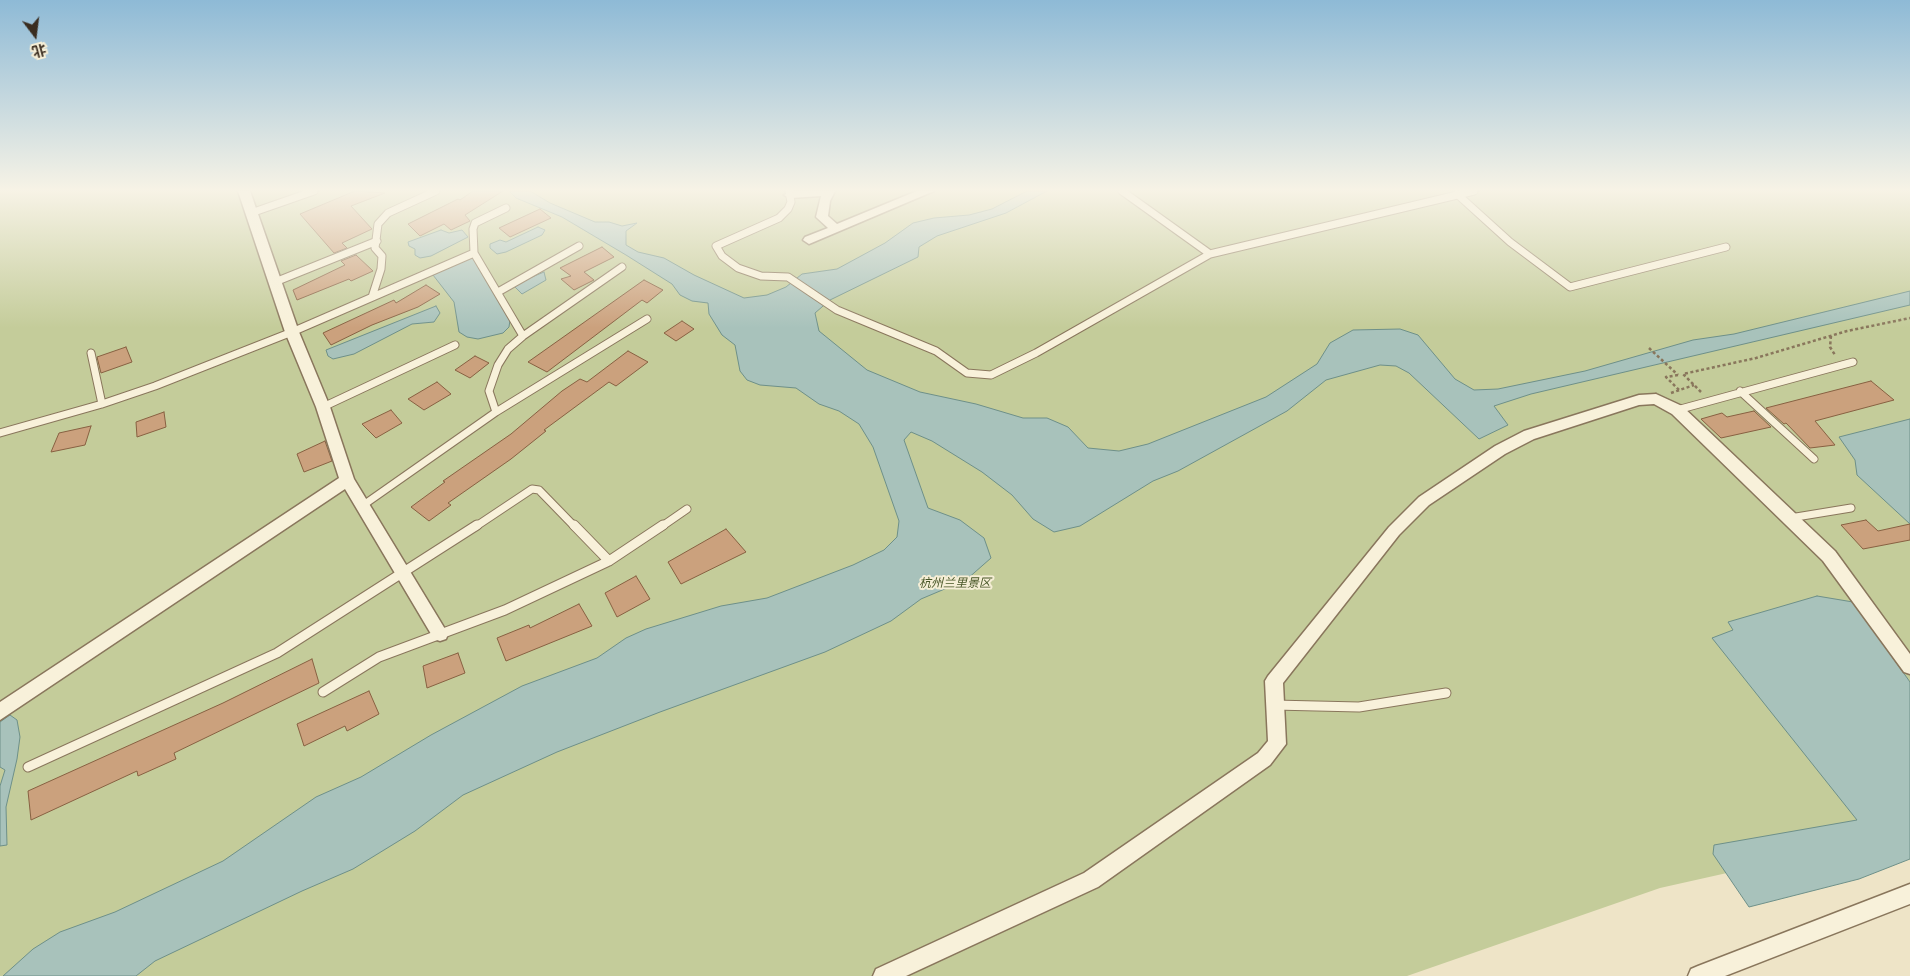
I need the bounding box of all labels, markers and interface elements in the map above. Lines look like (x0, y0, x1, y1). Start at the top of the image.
north arrow (10, 10, 60, 60)
text: 北 (30, 41, 48, 59)
park label: 杭州兰里景区 (919, 577, 991, 591)

